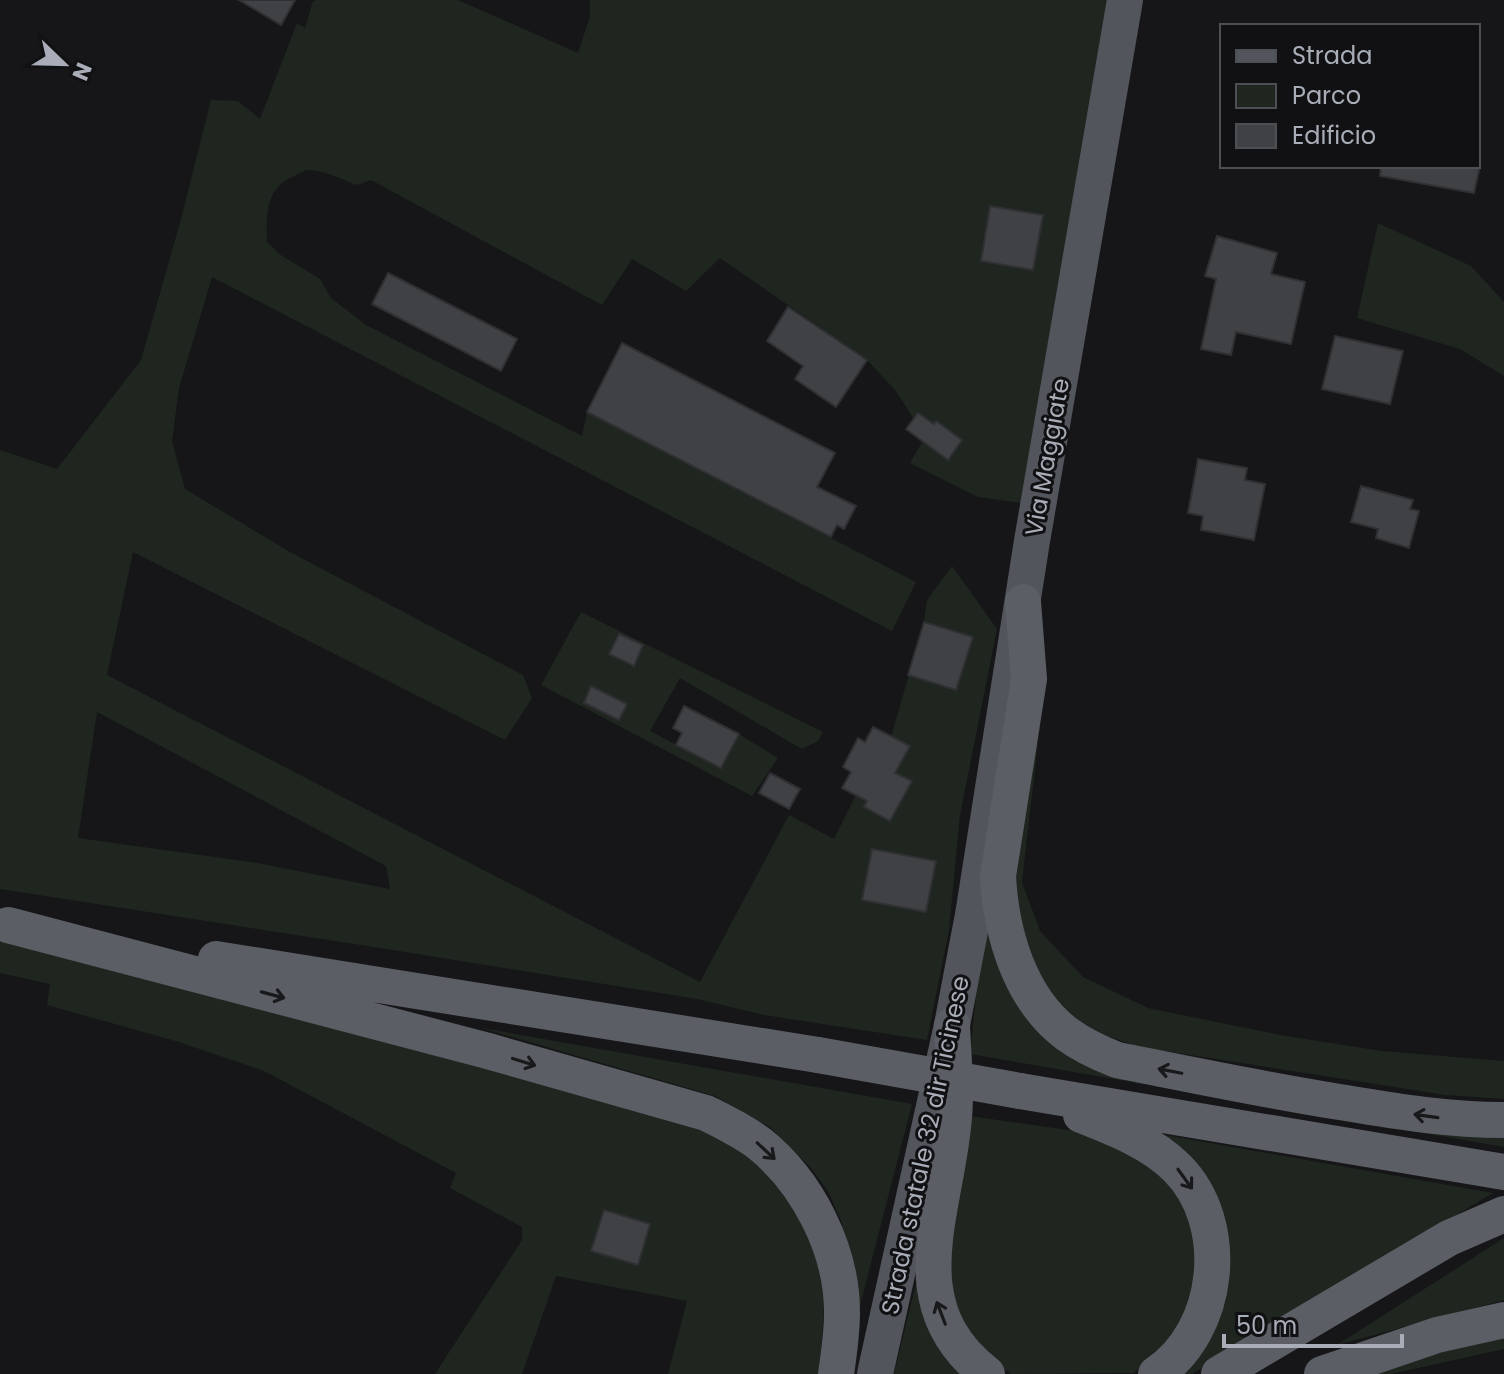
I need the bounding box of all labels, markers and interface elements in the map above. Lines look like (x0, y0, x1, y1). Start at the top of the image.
north arrow (24, 24, 104, 104)
legend (1220, 24, 1480, 168)
text: Strada (1292, 39, 1372, 72)
text: N (64, 58, 99, 85)
text: Parco (1292, 79, 1361, 112)
text: Edificio (1292, 119, 1376, 152)
street label: Via Maggiate (1017, 375, 1077, 539)
street label: Strada statale 32 dir Ticinese (873, 973, 977, 1317)
one-way arrow (260, 988, 286, 1003)
one-way arrow (511, 1055, 537, 1070)
one-way arrow (1158, 1063, 1184, 1078)
one-way arrow (1413, 1108, 1440, 1123)
one-way arrow (756, 1141, 776, 1160)
one-way arrow (1177, 1168, 1193, 1190)
scale bar (1224, 1298, 1402, 1348)
one-way arrow (933, 1301, 947, 1326)
text: 50 m (1236, 1309, 1297, 1342)

